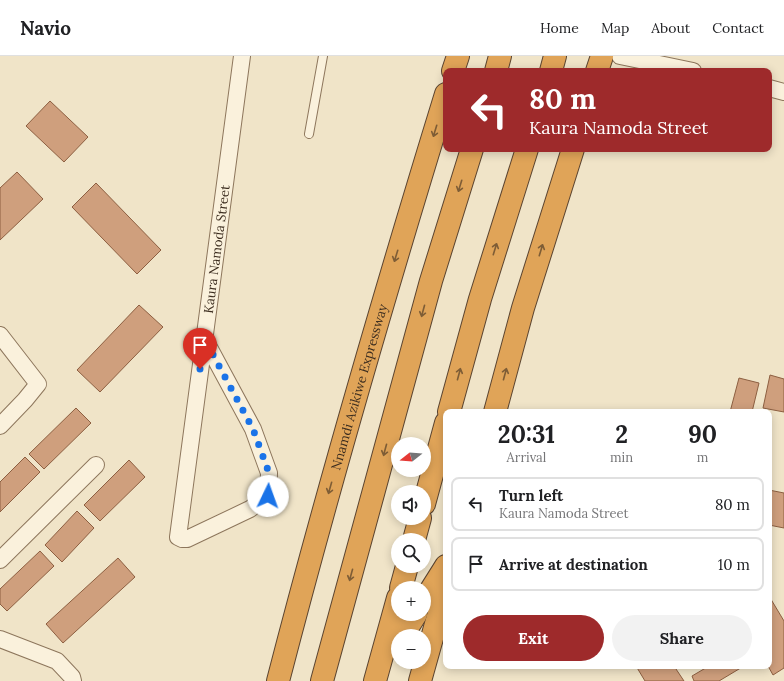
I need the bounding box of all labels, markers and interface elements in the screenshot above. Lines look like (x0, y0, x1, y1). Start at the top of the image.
text: Navio (20, 16, 71, 40)
text: Home (540, 19, 579, 37)
text: Map (601, 19, 629, 37)
text: About (651, 19, 690, 37)
text: Contact (712, 19, 764, 37)
text: 80 m (529, 81, 596, 117)
icon: left (463, 84, 515, 136)
text: Kaura Namoda Street (529, 116, 708, 139)
one-way arrow (430, 125, 438, 137)
one-way arrow (456, 180, 463, 193)
street label: Kaura Namoda Street (199, 184, 233, 315)
one-way arrow (538, 243, 545, 256)
one-way arrow (492, 244, 500, 256)
one-way arrow (392, 249, 399, 262)
street label: Nnamdi Azikiwe Expressway (327, 302, 391, 472)
one-way arrow (419, 304, 426, 317)
pin (183, 328, 217, 369)
icon: arrive (189, 334, 211, 356)
one-way arrow (456, 368, 464, 381)
one-way arrow (502, 368, 509, 381)
text: 20:31 (498, 419, 555, 450)
text: 2 (615, 419, 628, 450)
text: 90 (688, 419, 717, 450)
north arrow (391, 437, 431, 477)
map controls (391, 437, 431, 669)
one-way arrow (381, 443, 388, 456)
text: Arrival (507, 449, 546, 466)
text: min (610, 449, 633, 466)
text: m (697, 449, 708, 466)
position arrow (247, 475, 289, 517)
one-way arrow (326, 482, 333, 495)
button: sound (391, 485, 431, 525)
text: Turn left (499, 486, 563, 505)
icon: left (465, 493, 487, 515)
text: 80 m (715, 495, 750, 514)
text: Kaura Namoda Street (499, 505, 628, 522)
button: search (391, 533, 431, 573)
icon: arrive (465, 553, 487, 575)
text: Arrive at destination (499, 555, 648, 574)
text: 10 m (718, 555, 750, 574)
one-way arrow (347, 568, 354, 581)
button: + (391, 581, 431, 621)
button: Exit (463, 615, 604, 661)
button: Share (612, 615, 752, 661)
button: − (391, 629, 431, 669)

